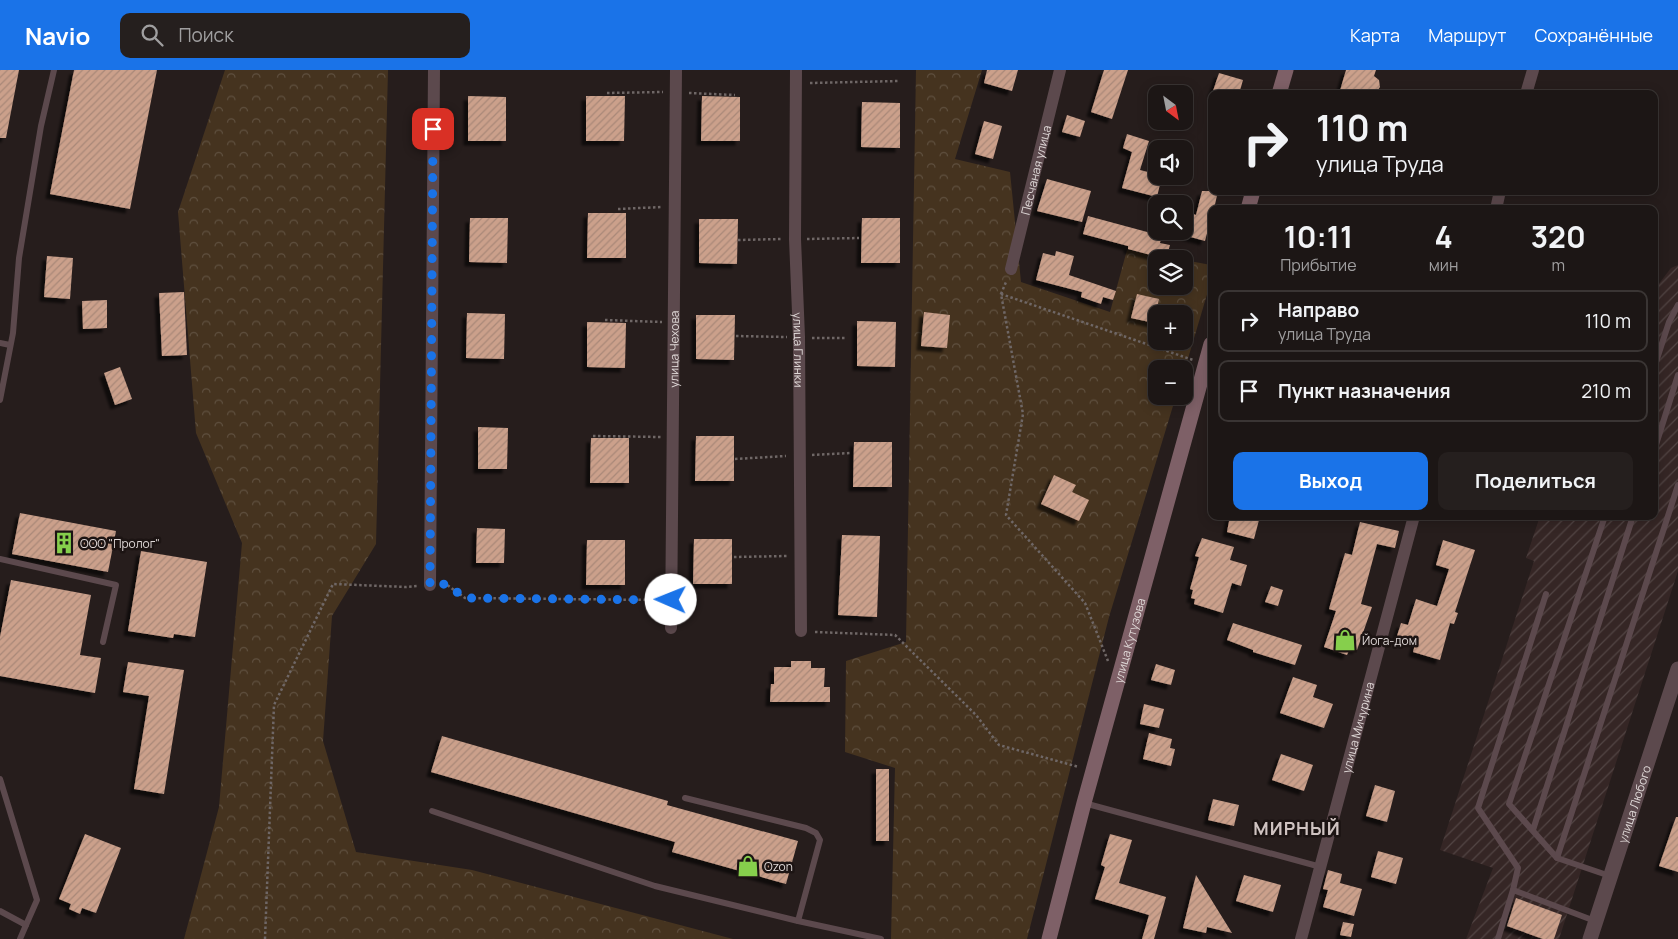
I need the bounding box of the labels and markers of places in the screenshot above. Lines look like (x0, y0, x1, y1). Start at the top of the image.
pin (412, 108, 454, 150)
building icon: ООО "Пролог" (51, 530, 77, 556)
place label: ООО "Пролог" (80, 535, 160, 552)
shop icon: Йога-дом (1332, 627, 1358, 653)
place label: Йога-дом (1362, 632, 1417, 649)
shop icon: Ozon (735, 853, 761, 879)
place label: Ozon (764, 858, 793, 875)

